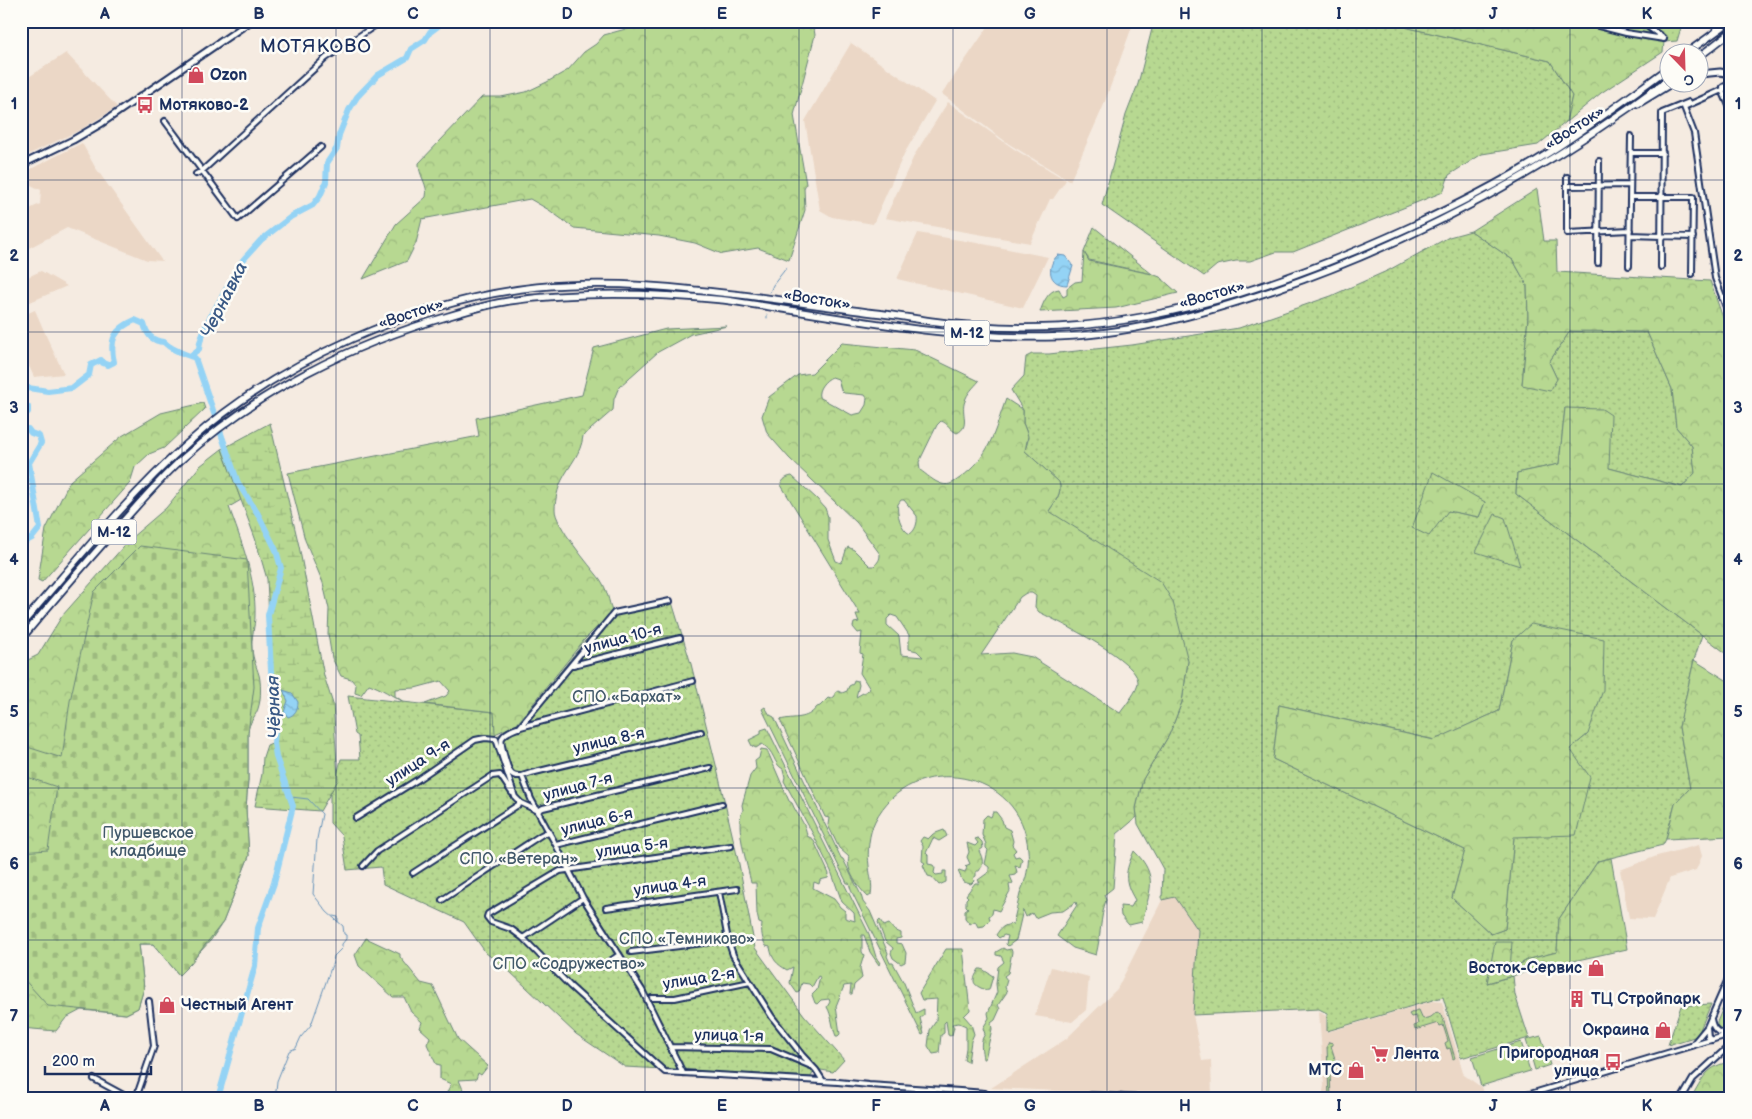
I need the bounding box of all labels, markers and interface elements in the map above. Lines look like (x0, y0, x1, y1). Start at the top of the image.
text: A (99, 5, 110, 24)
text: B (253, 5, 265, 24)
text: C (407, 5, 419, 24)
text: D (561, 5, 573, 24)
text: E (717, 5, 727, 24)
text: F (871, 5, 881, 24)
text: G (1024, 5, 1036, 24)
text: H (1179, 5, 1191, 24)
text: I (1336, 5, 1342, 24)
text: J (1489, 5, 1498, 24)
text: K (1642, 5, 1653, 24)
district label: МОТЯКОВО (260, 35, 372, 58)
north arrow (1660, 42, 1710, 92)
shop icon: Ozon (186, 65, 206, 85)
place label: Ozon (210, 66, 247, 85)
text: С (1681, 70, 1697, 89)
text: 1 (11, 95, 17, 114)
bus stop icon: Мотяково-2 (135, 95, 155, 115)
text: 1 (1735, 95, 1741, 114)
place label: Мотяково-2 (159, 96, 249, 115)
street label: «Восток» (1541, 102, 1609, 154)
text: 2 (9, 247, 19, 266)
text: 2 (1733, 247, 1743, 266)
water label: Чернавка (196, 258, 252, 342)
street label: «Восток» (1177, 277, 1247, 313)
street label: «Восток» (782, 285, 852, 315)
street label: «Восток» (376, 294, 446, 333)
road number: М-12 (944, 320, 990, 346)
text: 3 (9, 399, 19, 418)
text: 3 (1733, 399, 1743, 418)
road number: М-12 (92, 520, 136, 544)
text: 4 (9, 551, 19, 570)
text: 4 (1733, 551, 1743, 570)
street label: улица 10-я (582, 620, 664, 658)
water label: Чёрная (262, 675, 286, 739)
park label: СПО «Бархат» (572, 688, 682, 707)
text: 5 (9, 703, 19, 722)
text: 5 (1733, 703, 1743, 722)
street label: улица 8-я (571, 724, 647, 758)
street label: улица 9-я (382, 735, 454, 791)
street label: улица 7-я (541, 769, 615, 805)
street label: улица 6-я (559, 804, 635, 840)
park label: Пуршевское кладбище (102, 824, 194, 861)
street label: улица 5-я (595, 834, 669, 862)
park label: СПО «Ветеран» (460, 850, 579, 869)
text: 6 (9, 855, 19, 874)
text: 6 (1733, 855, 1743, 874)
street label: улица 4-я (632, 871, 708, 900)
park label: СПО «Темниково» (619, 930, 755, 949)
park label: СПО «Содружество» (493, 955, 646, 974)
shop icon: Восток-Сервис (1586, 958, 1606, 978)
place label: Восток-Сервис (1468, 959, 1582, 978)
street label: улица 2-я (662, 964, 737, 994)
building icon: ТЦ Стройпарк (1567, 989, 1587, 1009)
place label: ТЦ Стройпарк (1591, 990, 1701, 1009)
shop icon: Честный Агент (157, 995, 177, 1015)
place label: Честный Агент (181, 996, 294, 1015)
text: 7 (10, 1007, 19, 1026)
text: 7 (1734, 1007, 1743, 1026)
shop icon: Окраина (1653, 1020, 1673, 1040)
place label: Окраина (1582, 1021, 1650, 1040)
street label: улица 1-я (694, 1026, 764, 1046)
scale bar (45, 1044, 151, 1076)
supermarket icon: Лента (1370, 1044, 1390, 1064)
place label: Пригородная улица (1498, 1044, 1600, 1081)
place label: Лента (1393, 1045, 1440, 1064)
text: 200 m (52, 1052, 95, 1071)
bus stop icon: Пригородная улица (1603, 1052, 1623, 1072)
shop icon: МТС (1346, 1060, 1366, 1080)
place label: МТС (1308, 1061, 1342, 1080)
text: A (99, 1097, 110, 1116)
text: B (253, 1097, 265, 1116)
text: C (407, 1097, 419, 1116)
text: D (561, 1097, 573, 1116)
text: E (717, 1097, 727, 1116)
text: F (871, 1097, 881, 1116)
text: G (1024, 1097, 1036, 1116)
text: H (1179, 1097, 1191, 1116)
text: I (1336, 1097, 1342, 1116)
text: J (1489, 1097, 1498, 1116)
text: K (1642, 1097, 1653, 1116)

